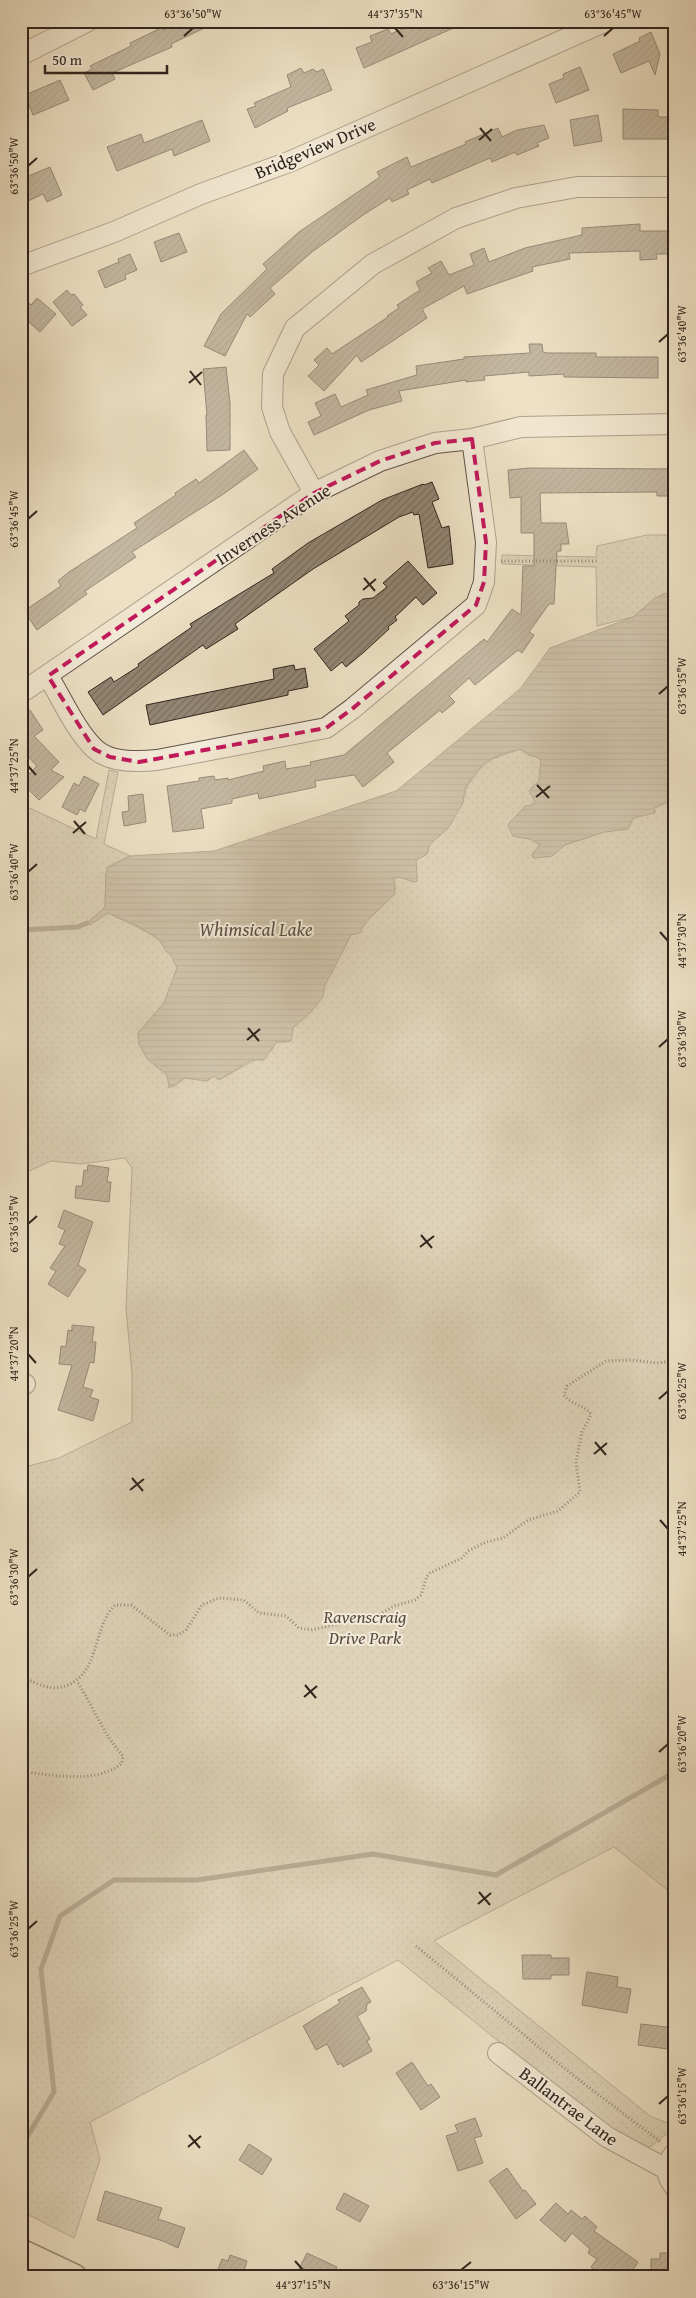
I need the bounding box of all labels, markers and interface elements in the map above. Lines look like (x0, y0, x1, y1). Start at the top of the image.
text: 63°36'50"W (164, 5, 223, 22)
text: 44°37'35"N (367, 5, 423, 22)
text: 63°36'45"W (584, 5, 643, 22)
scale bar (45, 42, 168, 74)
text: 50 m (52, 49, 83, 70)
street label: Bridgeview Drive (250, 110, 380, 186)
text: 63°36'50"W (5, 136, 22, 195)
text: 63°36'40"W (673, 304, 690, 363)
street label: Inverness Avenue (210, 477, 336, 571)
text: 63°36'45"W (5, 489, 22, 548)
text: 63°36'35"W (673, 656, 690, 715)
text: 44°37'25"N (5, 738, 22, 794)
text: 63°36'40"W (5, 842, 22, 901)
text: 44°37'30"N (673, 913, 690, 969)
water label: Whimsical Lake (199, 915, 313, 943)
text: 63°36'30"W (673, 1009, 690, 1068)
text: 63°36'35"W (5, 1194, 22, 1253)
text: 44°37'20"N (5, 1326, 22, 1382)
text: 63°36'25"W (673, 1361, 690, 1420)
text: 44°37'25"N (673, 1501, 690, 1557)
text: 63°36'30"W (5, 1547, 22, 1606)
park label: Ravenscraig Drive Park (322, 1603, 407, 1651)
text: 63°36'20"W (673, 1714, 690, 1773)
text: 63°36'25"W (5, 1899, 22, 1958)
street label: Ballantrae Lane (514, 2060, 624, 2152)
text: 63°36'15"W (673, 2066, 690, 2125)
text: 44°37'15"N (275, 2276, 331, 2293)
text: 63°36'15"W (432, 2276, 491, 2293)

